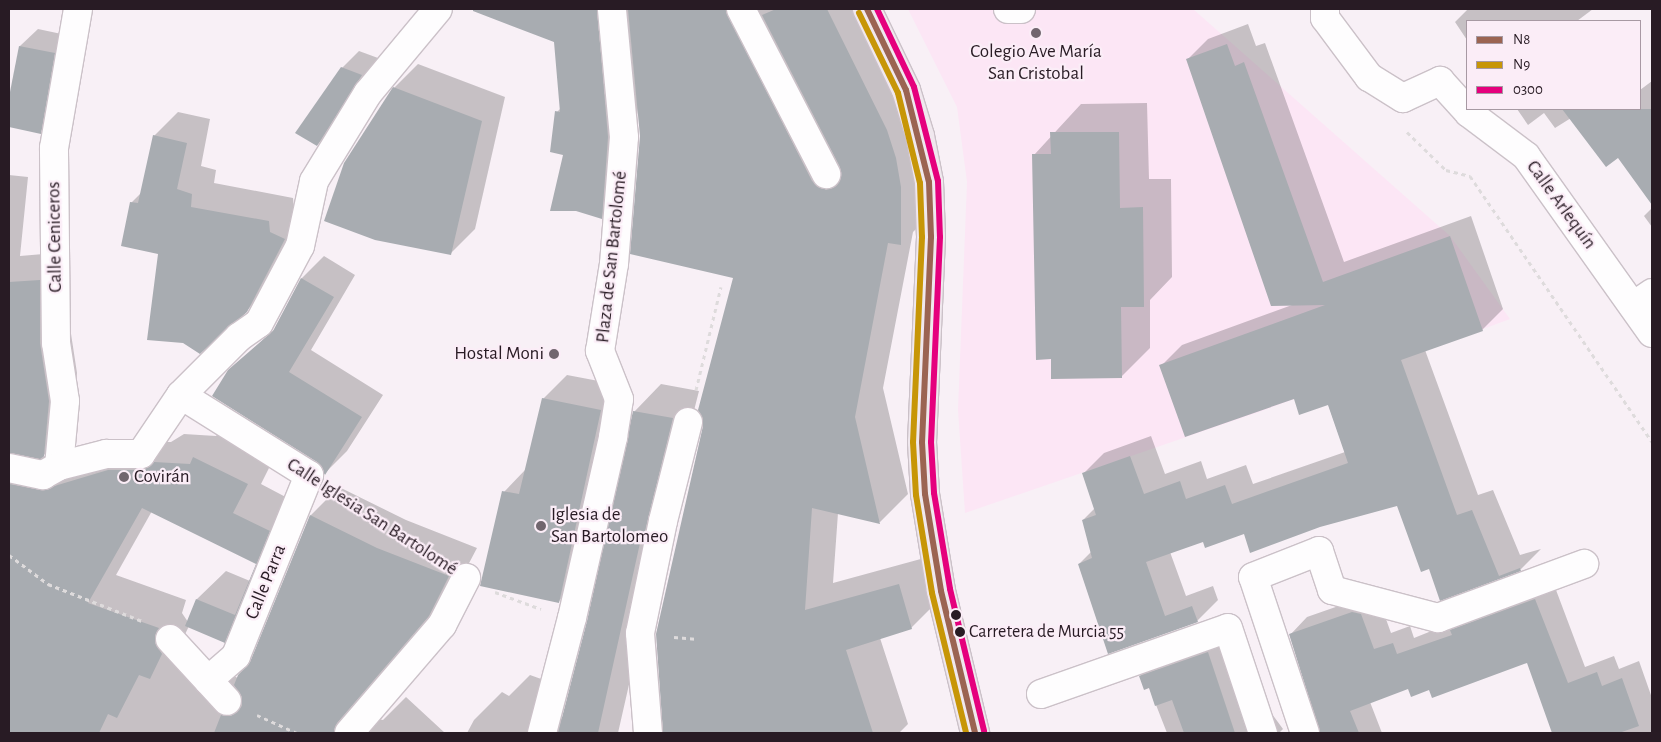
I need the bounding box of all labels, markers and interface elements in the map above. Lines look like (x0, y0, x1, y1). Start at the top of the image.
legend (1466, 20, 1641, 110)
marker: Colegio Ave María San Cristobal (1030, 27, 1042, 39)
text: N8 (1513, 32, 1530, 47)
place label: Colegio Ave María San Cristobal (970, 41, 1102, 85)
text: N9 (1513, 57, 1530, 72)
text: 0300 (1513, 82, 1543, 97)
street label: Calle Arlequín (1521, 156, 1601, 254)
street label: Plaza de San Bartolomé (592, 170, 632, 344)
street label: Calle Ceniceros (43, 181, 67, 293)
place label: Hostal Moni (454, 343, 544, 365)
marker: Hostal Moni (548, 348, 560, 360)
street label: Calle Iglesia San Bartolomé (282, 453, 462, 581)
place label: Covirán (134, 466, 190, 488)
marker: Covirán (118, 471, 130, 483)
place label: Iglesia de San Bartolomeo (551, 504, 668, 548)
marker: Iglesia de San Bartolomeo (535, 520, 547, 532)
street label: Calle Parra (241, 541, 291, 623)
unlabelled marker (951, 610, 961, 620)
place label: Carretera de Murcia 55 (969, 621, 1124, 643)
marker: Carretera de Murcia 55 (955, 627, 965, 637)

